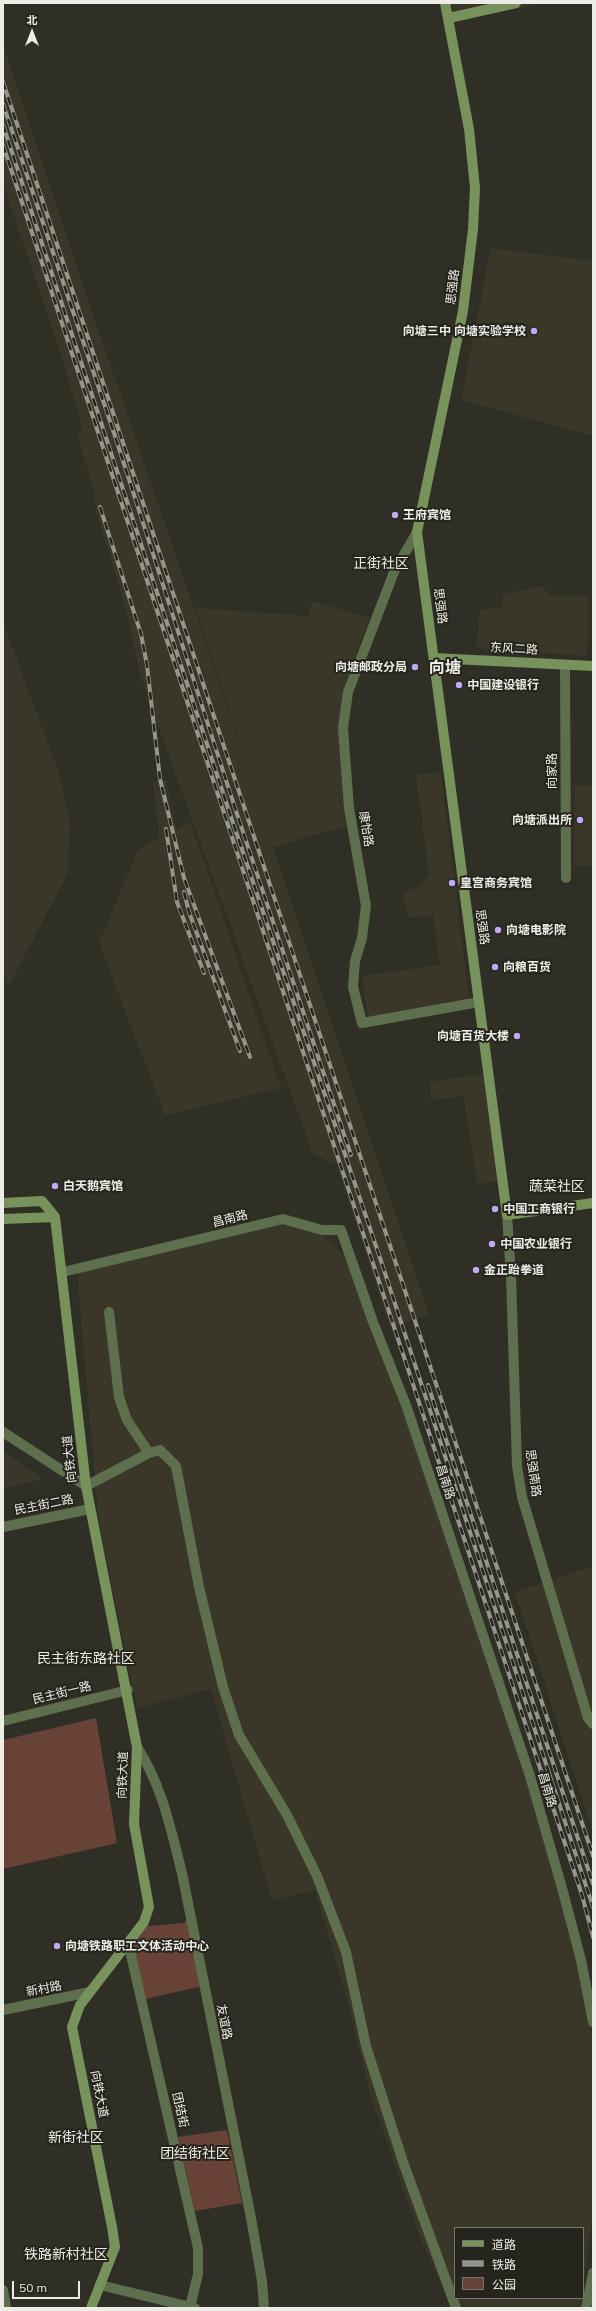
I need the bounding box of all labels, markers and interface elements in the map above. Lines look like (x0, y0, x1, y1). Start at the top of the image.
north arrow (12, 12, 52, 52)
text: 北 (27, 13, 38, 27)
street label: 思强路 (444, 268, 462, 306)
place label: 向塘三中 向塘实验学校 (403, 324, 526, 338)
marker: 向塘三中 向塘实验学校 (529, 326, 539, 336)
place label: 王府宾馆 (403, 508, 451, 522)
marker: 王府宾馆 (390, 510, 400, 520)
district label: 正街社区 (353, 556, 409, 572)
street label: 思强路 (431, 587, 449, 625)
street label: 东风二路 (490, 641, 538, 657)
district label: 向塘 (429, 658, 461, 678)
place label: 向塘邮政分局 (335, 660, 407, 674)
marker: 向塘邮政分局 (410, 662, 420, 672)
place label: 中国建设银行 (467, 678, 539, 692)
marker: 中国建设银行 (454, 680, 464, 690)
street label: 向家路 (545, 753, 559, 789)
street label: 康怡路 (356, 810, 376, 848)
place label: 向塘派出所 (512, 813, 572, 827)
marker: 向塘派出所 (575, 815, 585, 825)
place label: 皇宫商务宾馆 (460, 876, 532, 890)
marker: 皇宫商务宾馆 (447, 878, 457, 888)
street label: 思强路 (472, 908, 492, 946)
place label: 向塘电影院 (506, 923, 566, 937)
marker: 向塘电影院 (493, 925, 503, 935)
place label: 向粮百货 (503, 960, 551, 974)
marker: 向粮百货 (490, 962, 500, 972)
place label: 向塘百货大楼 (437, 1029, 509, 1043)
marker: 向塘百货大楼 (512, 1031, 522, 1041)
place label: 白天鹅宾馆 (63, 1179, 123, 1193)
district label: 蔬菜社区 (529, 1179, 585, 1195)
marker: 白天鹅宾馆 (50, 1181, 60, 1191)
place label: 中国工商银行 (503, 1202, 575, 1216)
marker: 中国工商银行 (490, 1204, 500, 1214)
street label: 昌南路 (211, 1208, 249, 1230)
place label: 中国农业银行 (500, 1237, 572, 1251)
marker: 中国农业银行 (487, 1239, 497, 1249)
place label: 金正跆拳道 (484, 1263, 544, 1277)
marker: 金正跆拳道 (471, 1265, 481, 1275)
street label: 向铁大道 (60, 1434, 80, 1484)
street label: 思强南路 (523, 1448, 543, 1498)
street label: 昌南路 (433, 1463, 457, 1501)
street label: 民主街二路 (13, 1492, 75, 1518)
district label: 民主街东路社区 (37, 1651, 135, 1667)
street label: 民主街一路 (31, 1679, 93, 1707)
street label: 向铁大道 (115, 1751, 131, 1799)
street label: 昌南路 (535, 1771, 559, 1809)
place label: 向塘铁路职工文体活动中心 (65, 1939, 209, 1953)
marker: 向塘铁路职工文体活动中心 (52, 1941, 62, 1951)
street label: 新村路 (25, 1978, 63, 2000)
street label: 友谊路 (213, 2003, 235, 2041)
street label: 向铁大道 (87, 2069, 111, 2119)
street label: 团结街 (169, 2091, 191, 2129)
district label: 新街社区 (48, 2130, 104, 2146)
district label: 团结街社区 (160, 2146, 230, 2162)
legend (454, 2227, 584, 2299)
text: 道路 (492, 2237, 516, 2252)
district label: 铁路新村社区 (24, 2247, 108, 2263)
text: 铁路 (492, 2257, 516, 2272)
scale bar (14, 2273, 82, 2299)
text: 公园 (492, 2277, 516, 2292)
text: 50 m (19, 2280, 47, 2295)

